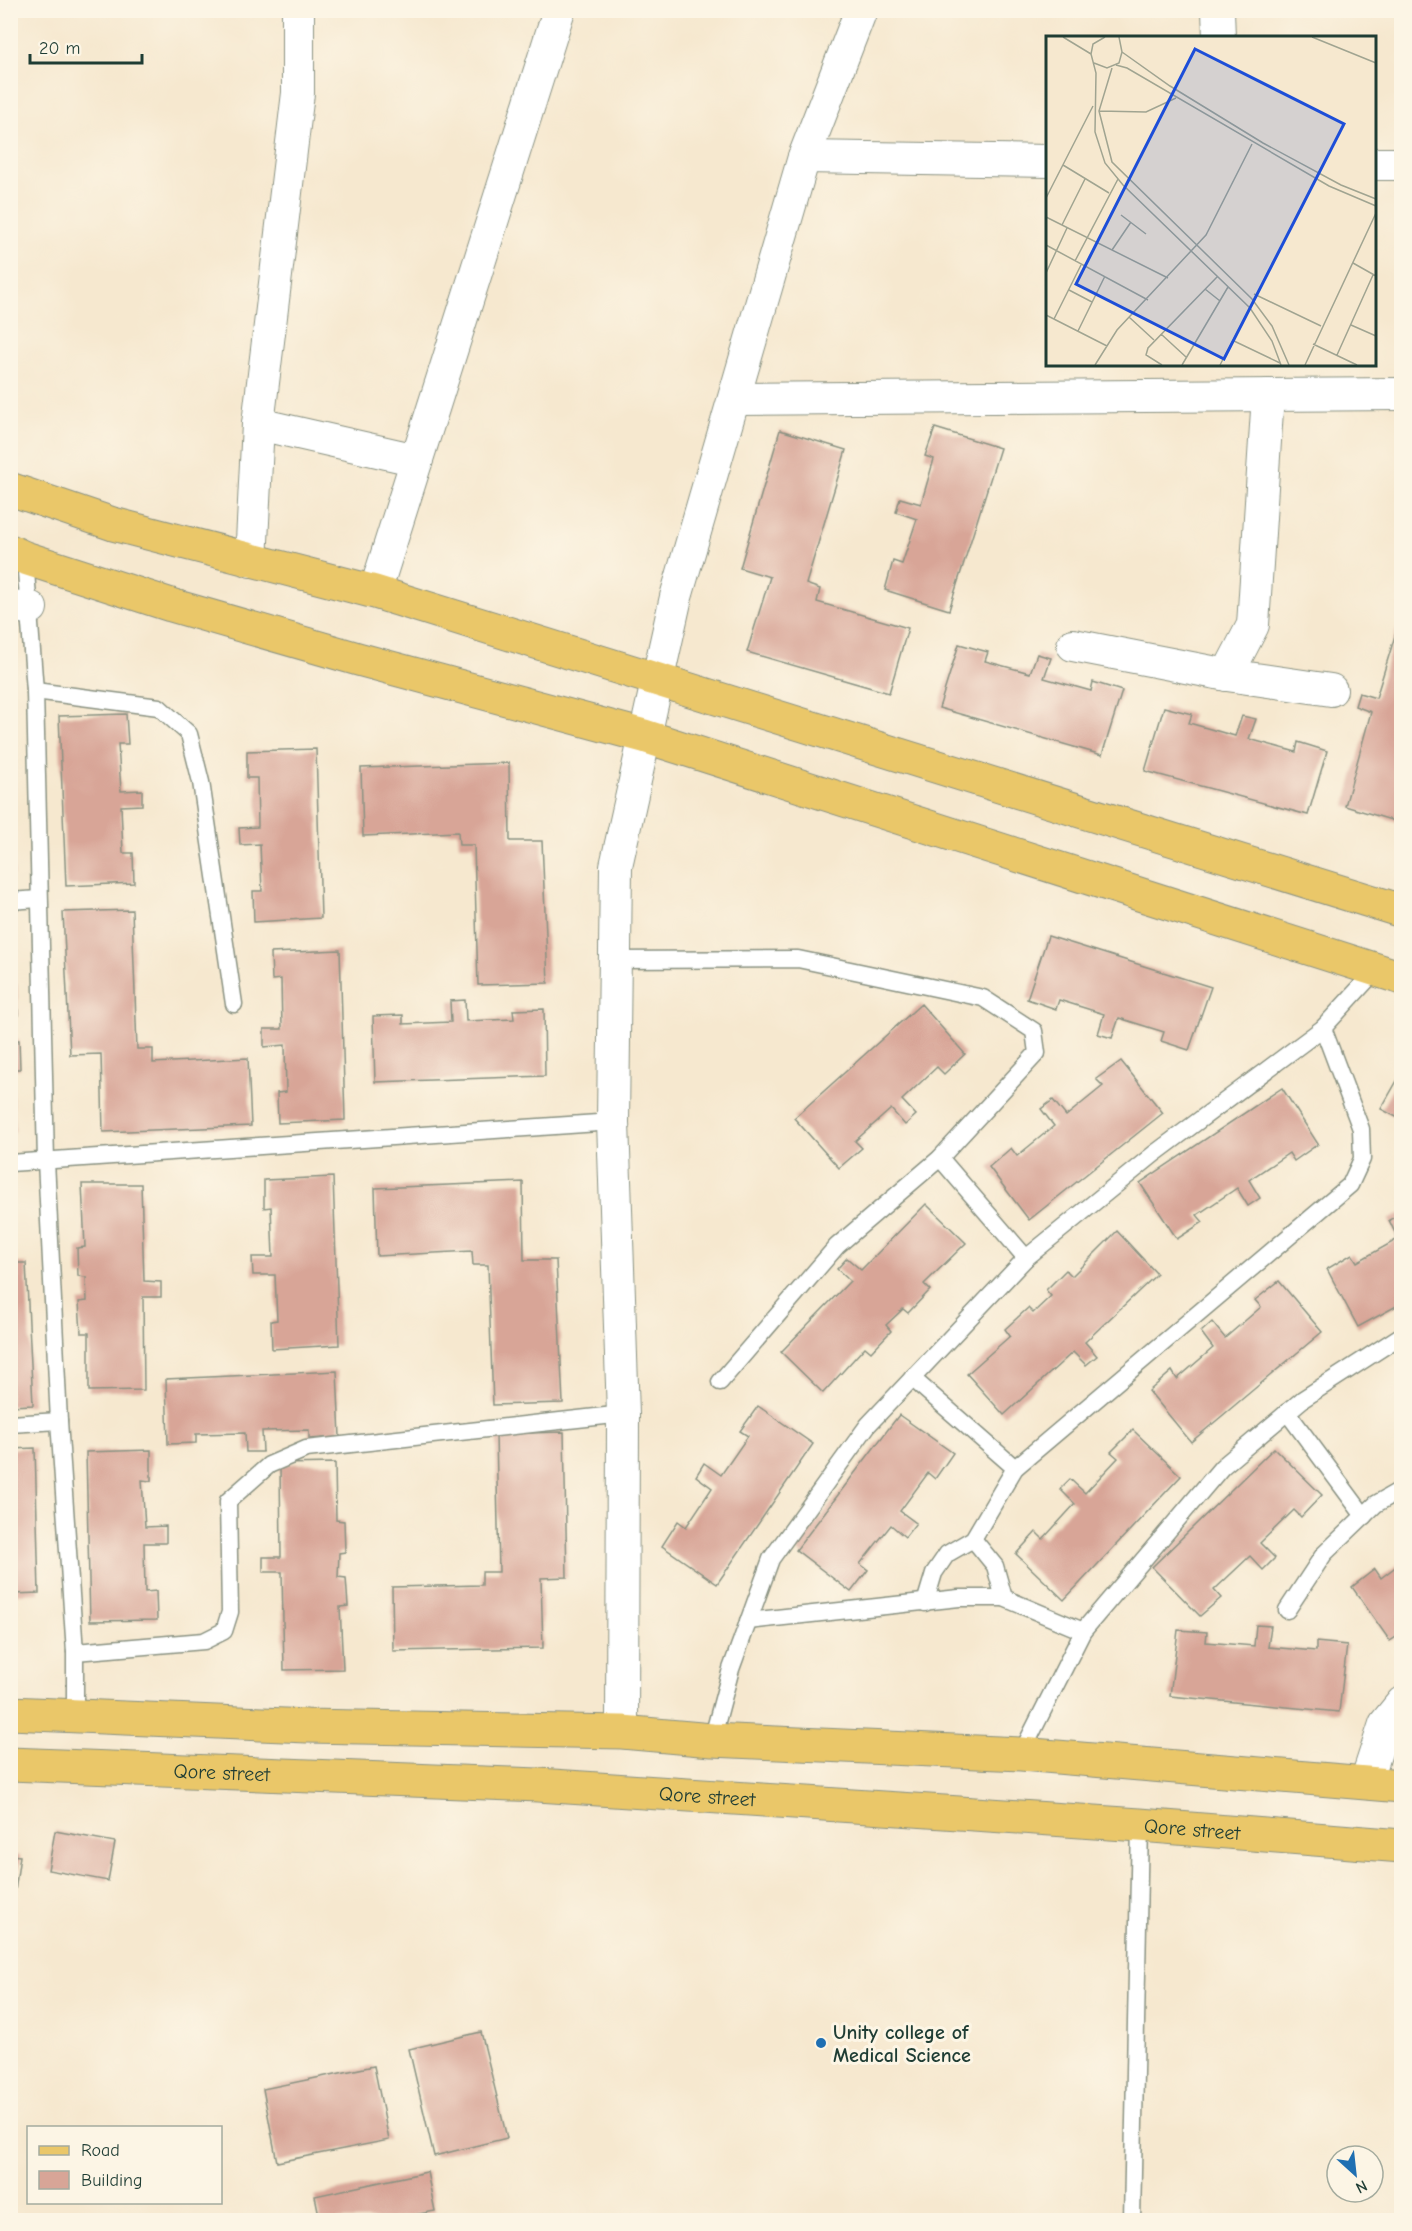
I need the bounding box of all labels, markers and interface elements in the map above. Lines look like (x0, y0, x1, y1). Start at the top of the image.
scale bar (30, 27, 142, 65)
inset map (1046, 36, 1376, 366)
text: 20 m (39, 38, 80, 59)
street label: Qore street (173, 1760, 272, 1786)
street label: Qore street (658, 1782, 757, 1811)
street label: Qore street (1143, 1814, 1242, 1845)
place label: Unity college of Medical Science (833, 2021, 971, 2067)
marker: Unity college of Medical Science (814, 2036, 828, 2050)
legend (27, 2126, 222, 2204)
text: Road (81, 2140, 120, 2161)
north arrow (1325, 2144, 1385, 2204)
text: Building (81, 2170, 143, 2191)
text: N (1353, 2176, 1370, 2197)

